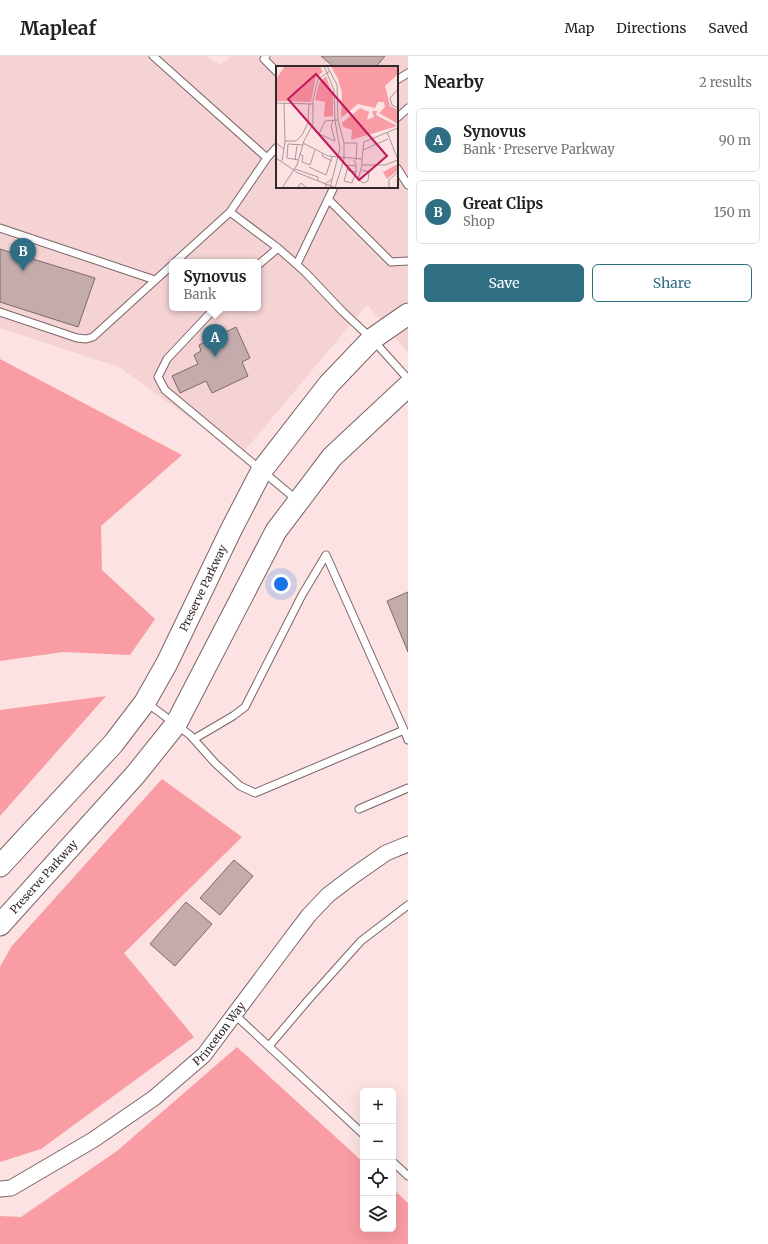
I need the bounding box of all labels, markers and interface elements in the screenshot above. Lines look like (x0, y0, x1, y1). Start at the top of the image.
text: Mapleaf (20, 16, 96, 40)
text: Map (564, 19, 594, 37)
text: Directions (616, 19, 686, 37)
text: Saved (708, 19, 748, 37)
inset map (276, 66, 398, 188)
text: Nearby (424, 71, 484, 93)
text: 2 results (699, 74, 752, 91)
text: Synovus (463, 122, 526, 141)
text: A (433, 132, 443, 149)
text: 90 m (719, 132, 751, 149)
text: Bank · Preserve Parkway (463, 141, 615, 158)
text: Great Clips (463, 194, 543, 213)
text: B (433, 204, 443, 221)
text: 150 m (714, 204, 751, 221)
text: Shop (463, 213, 495, 230)
pin: B (10, 238, 36, 271)
popup (169, 259, 261, 311)
button: Save (424, 264, 584, 302)
button: Share (592, 264, 752, 302)
text: Synovus (183, 267, 247, 286)
text: Bank (183, 286, 216, 303)
pin: A (202, 324, 228, 357)
street label: Preserve Parkway (176, 542, 230, 634)
your location (271, 574, 291, 594)
street label: Preserve Parkway (7, 837, 81, 916)
street label: Princeton Way (190, 999, 249, 1069)
map controls (360, 1088, 396, 1232)
button: + (360, 1088, 396, 1124)
button: − (360, 1124, 396, 1160)
button: locate (360, 1160, 396, 1196)
button: layers (360, 1196, 396, 1232)

